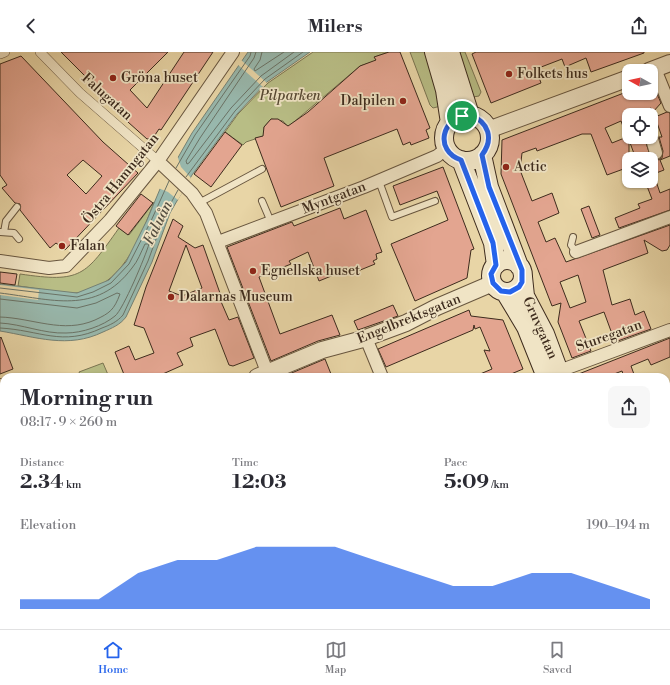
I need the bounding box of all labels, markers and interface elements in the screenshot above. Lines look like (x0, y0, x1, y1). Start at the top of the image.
icon: back (20, 15, 42, 37)
text: Milers (308, 15, 362, 38)
icon: share (628, 15, 650, 37)
north arrow (622, 64, 658, 100)
map controls (622, 64, 658, 188)
place label: Folkets hus (517, 65, 588, 83)
street label: Falugatan (78, 69, 137, 125)
place label: Gröna huset (121, 69, 198, 87)
marker: Folkets hus (504, 69, 514, 79)
marker: Gröna huset (108, 73, 118, 83)
park label: Pilparken (258, 87, 321, 105)
place label: Dalpilen (341, 92, 396, 110)
marker: Dalpilen (398, 96, 408, 106)
pin (445, 99, 479, 133)
icon: arrive (451, 105, 473, 127)
button: locate (622, 108, 658, 144)
street label: Östra Hamngatan (77, 128, 164, 228)
button: layers (622, 152, 658, 188)
place label: Actic (513, 158, 547, 176)
marker: Actic (501, 162, 511, 172)
street label: Myntgatan (299, 177, 369, 218)
water label: Faluån (139, 197, 177, 248)
place label: Falan (70, 237, 106, 255)
marker: Falan (57, 241, 67, 251)
place label: Egnellska huset (261, 262, 360, 280)
marker: Egnellska huset (248, 266, 258, 276)
place label: Dalarnas Museum (179, 288, 293, 306)
street label: Engelbrektsgatan (354, 290, 464, 348)
marker: Dalarnas Museum (166, 292, 176, 302)
street label: Gruvgatan (518, 294, 562, 363)
street label: Sturegatan (574, 316, 645, 356)
text: Morning run (20, 385, 153, 412)
button: share (608, 386, 650, 428)
text: 08:17 · 9 × 260 m (20, 414, 117, 430)
text: Distance (20, 456, 64, 470)
text: Time (232, 456, 259, 470)
text: Pace (444, 456, 468, 470)
text: 2.34 (20, 470, 64, 495)
text: 12:03 (232, 470, 287, 495)
text: 5:09 (444, 470, 489, 495)
text: km (64, 478, 81, 492)
text: /km (489, 478, 509, 492)
text: Elevation (20, 517, 76, 533)
text: 190–194 m (587, 517, 650, 533)
tab: Home (98, 639, 128, 677)
tab: Map (325, 639, 347, 677)
tab: Saved (543, 639, 572, 677)

